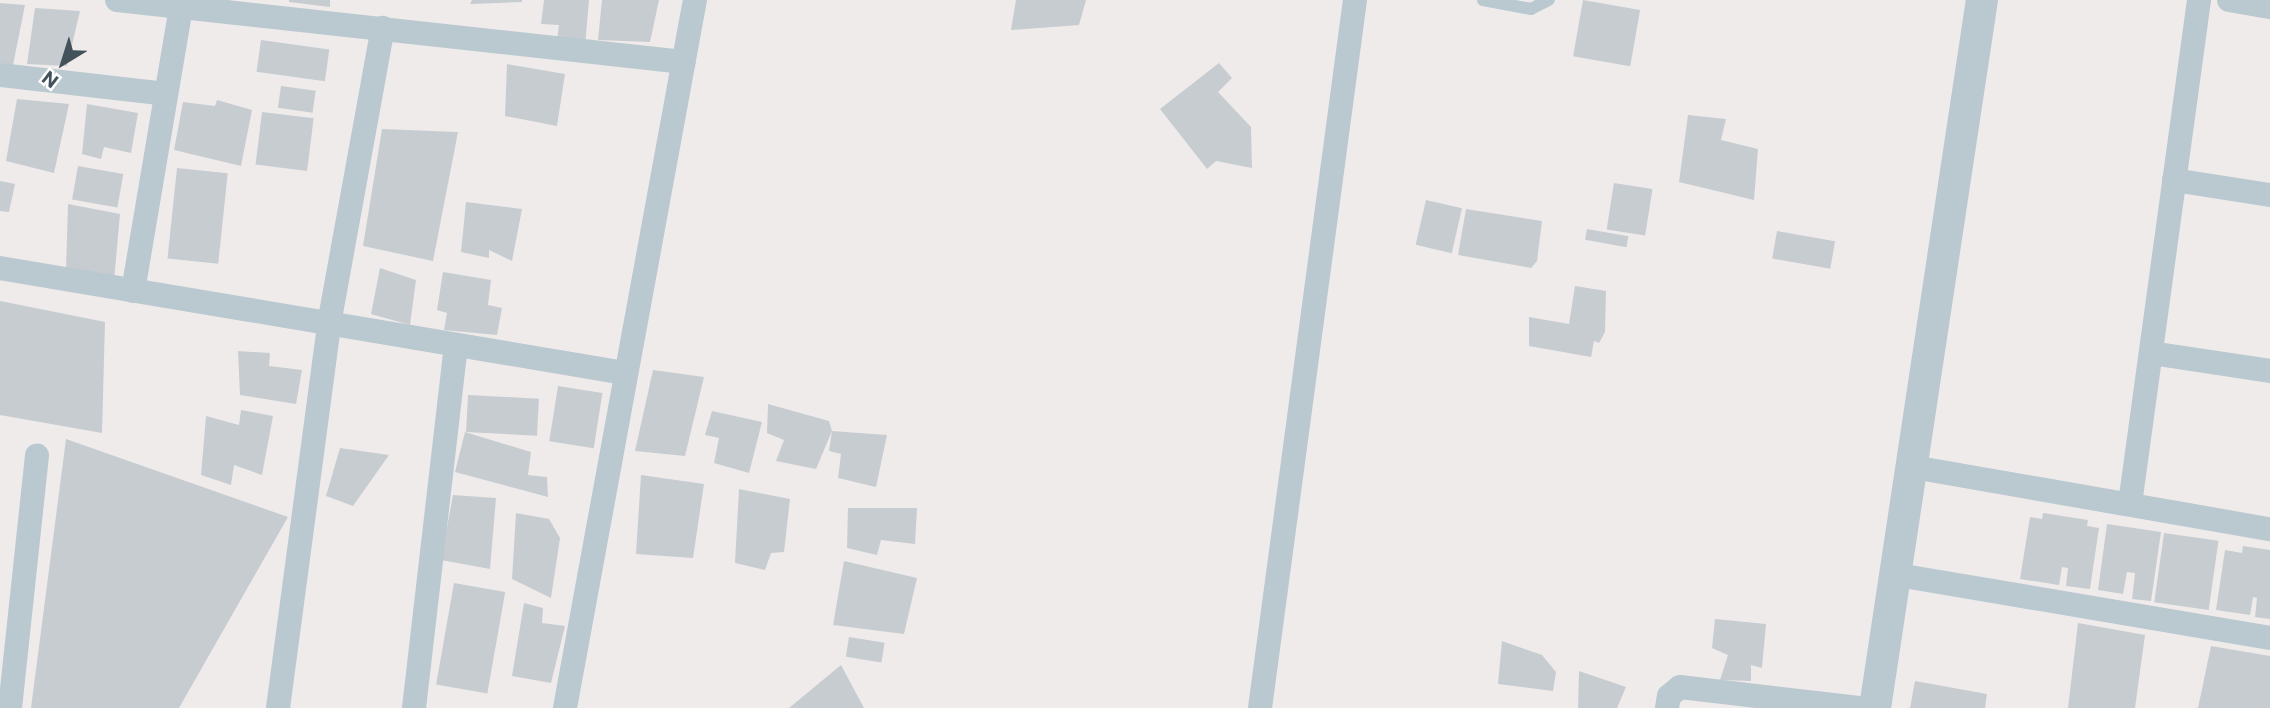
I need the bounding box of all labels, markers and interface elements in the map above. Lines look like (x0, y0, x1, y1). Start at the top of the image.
north arrow (28, 28, 98, 98)
text: N (37, 66, 62, 93)

